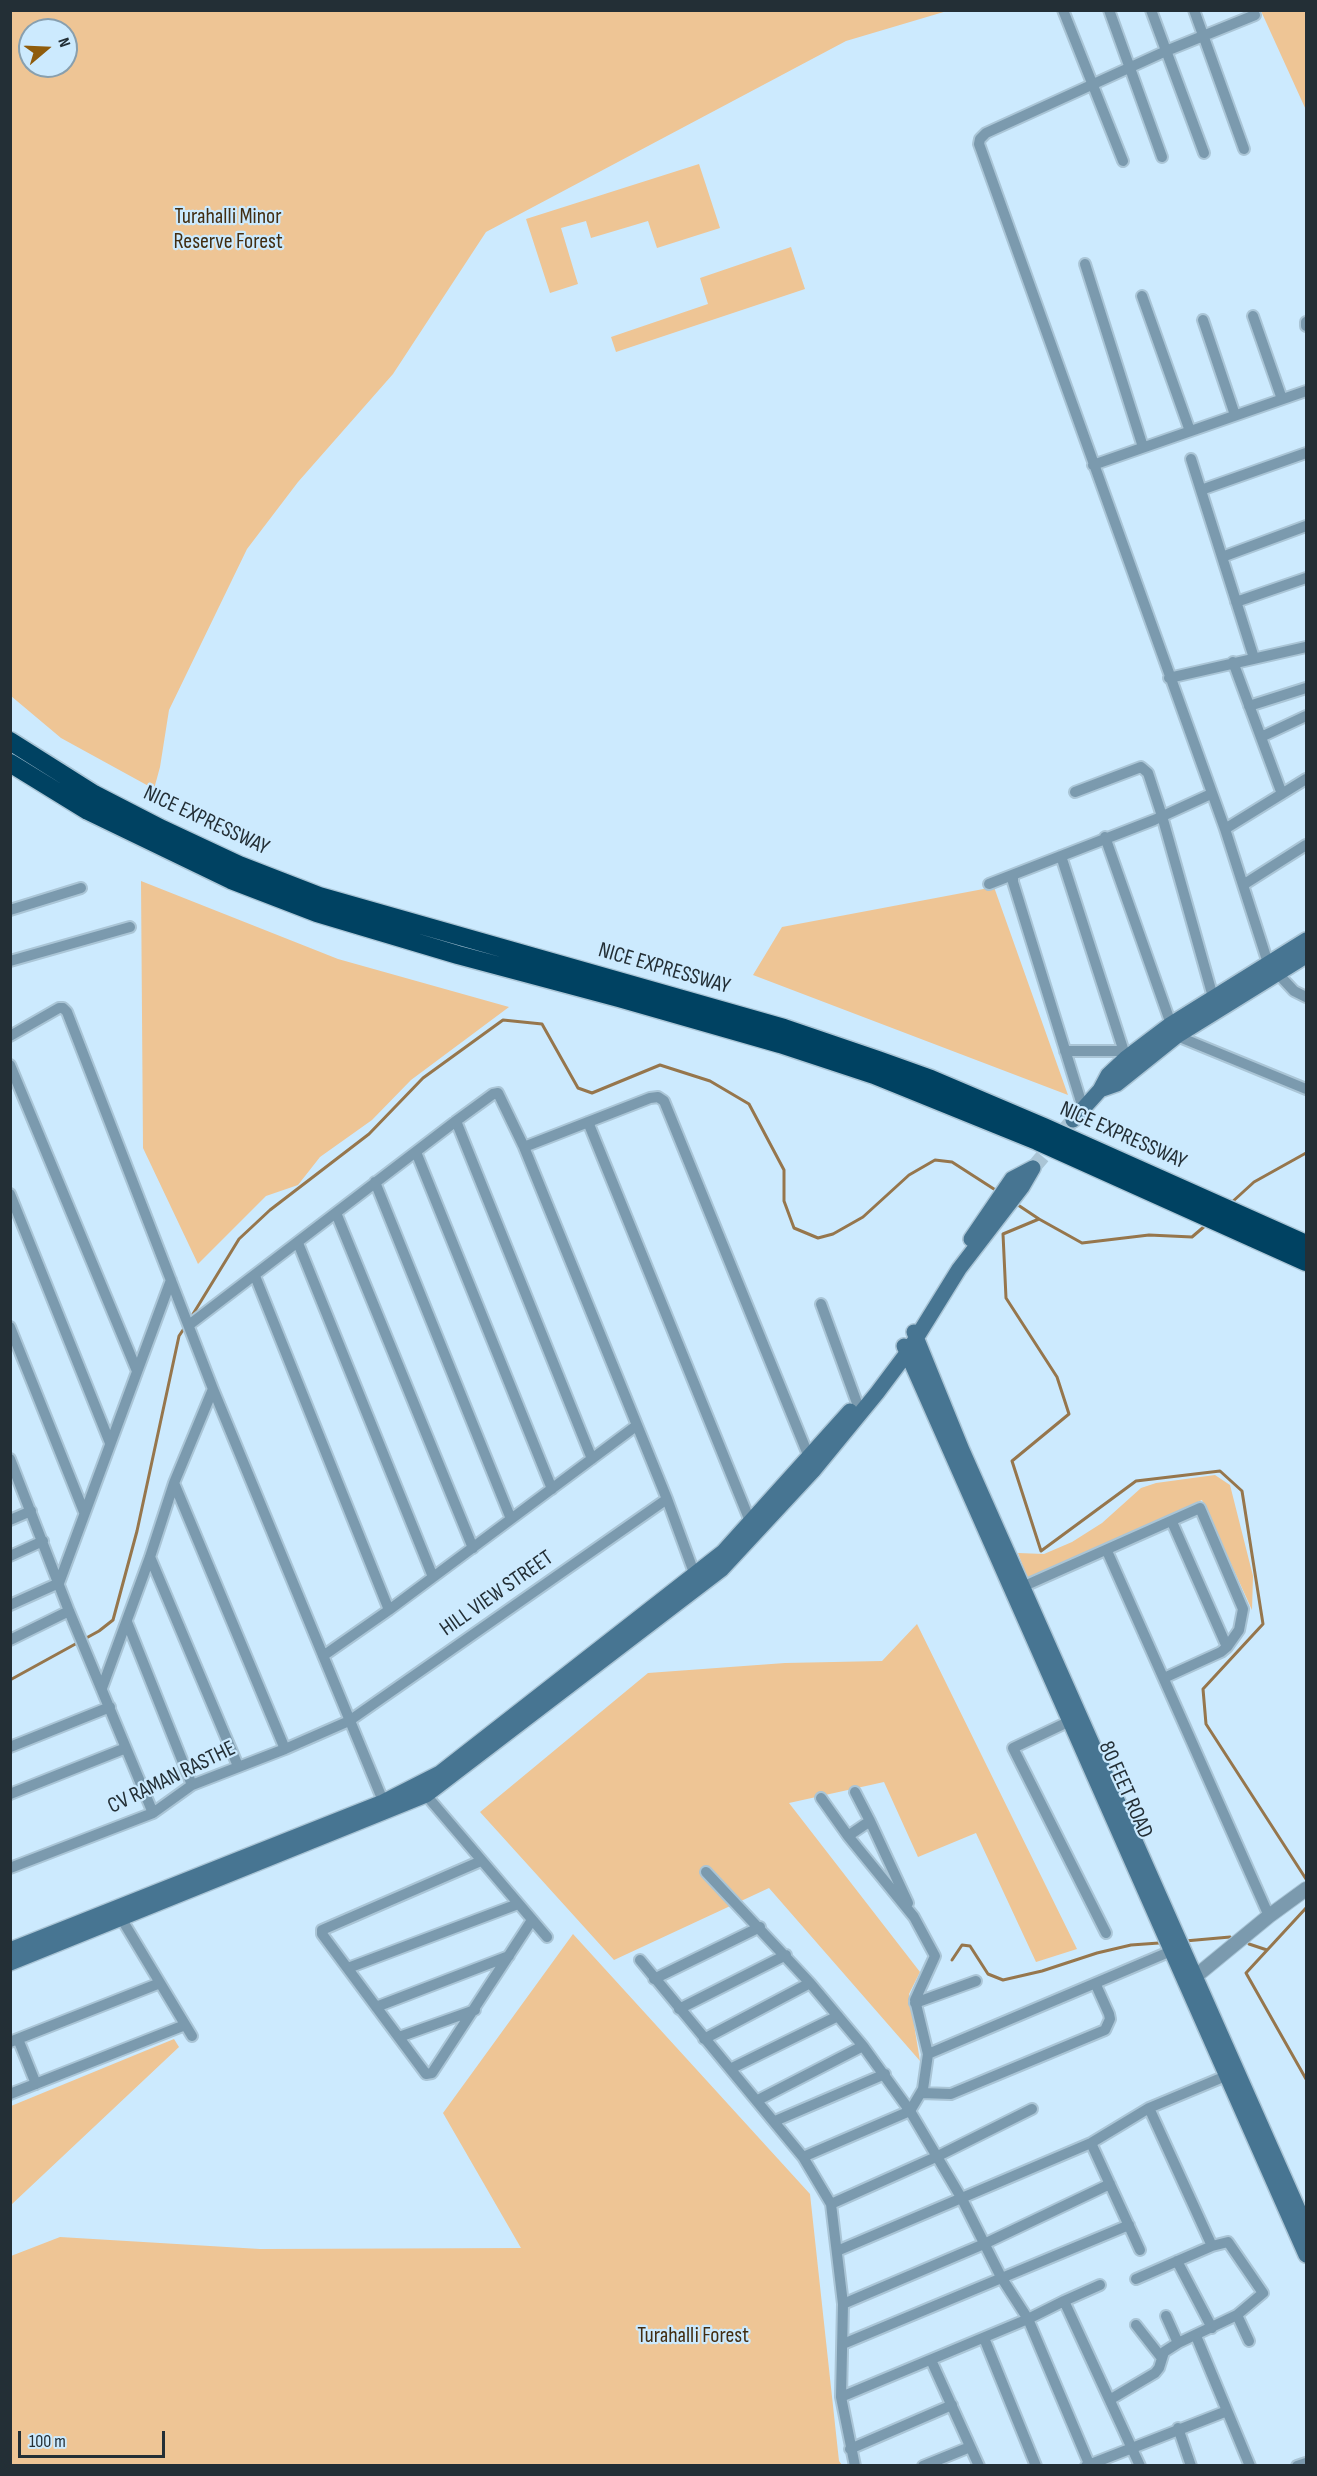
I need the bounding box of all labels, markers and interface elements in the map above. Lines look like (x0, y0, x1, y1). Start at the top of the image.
north arrow (18, 18, 78, 78)
text: N (53, 35, 74, 50)
park label: Turahalli Minor Reserve Forest (173, 204, 283, 255)
street label: NICE EXPRESSWAY (139, 780, 273, 862)
street label: NICE EXPRESSWAY (595, 938, 733, 1000)
street label: NICE EXPRESSWAY (1056, 1096, 1190, 1176)
street label: HILL VIEW STREET (435, 1545, 559, 1643)
street label: CV RAMAN RASTHE (104, 1736, 240, 1820)
street label: 80 FEET ROAD (1092, 1738, 1158, 1842)
park label: Turahalli Forest (637, 2323, 749, 2349)
scale bar (21, 2419, 168, 2457)
text: 100 m (29, 2431, 66, 2452)

